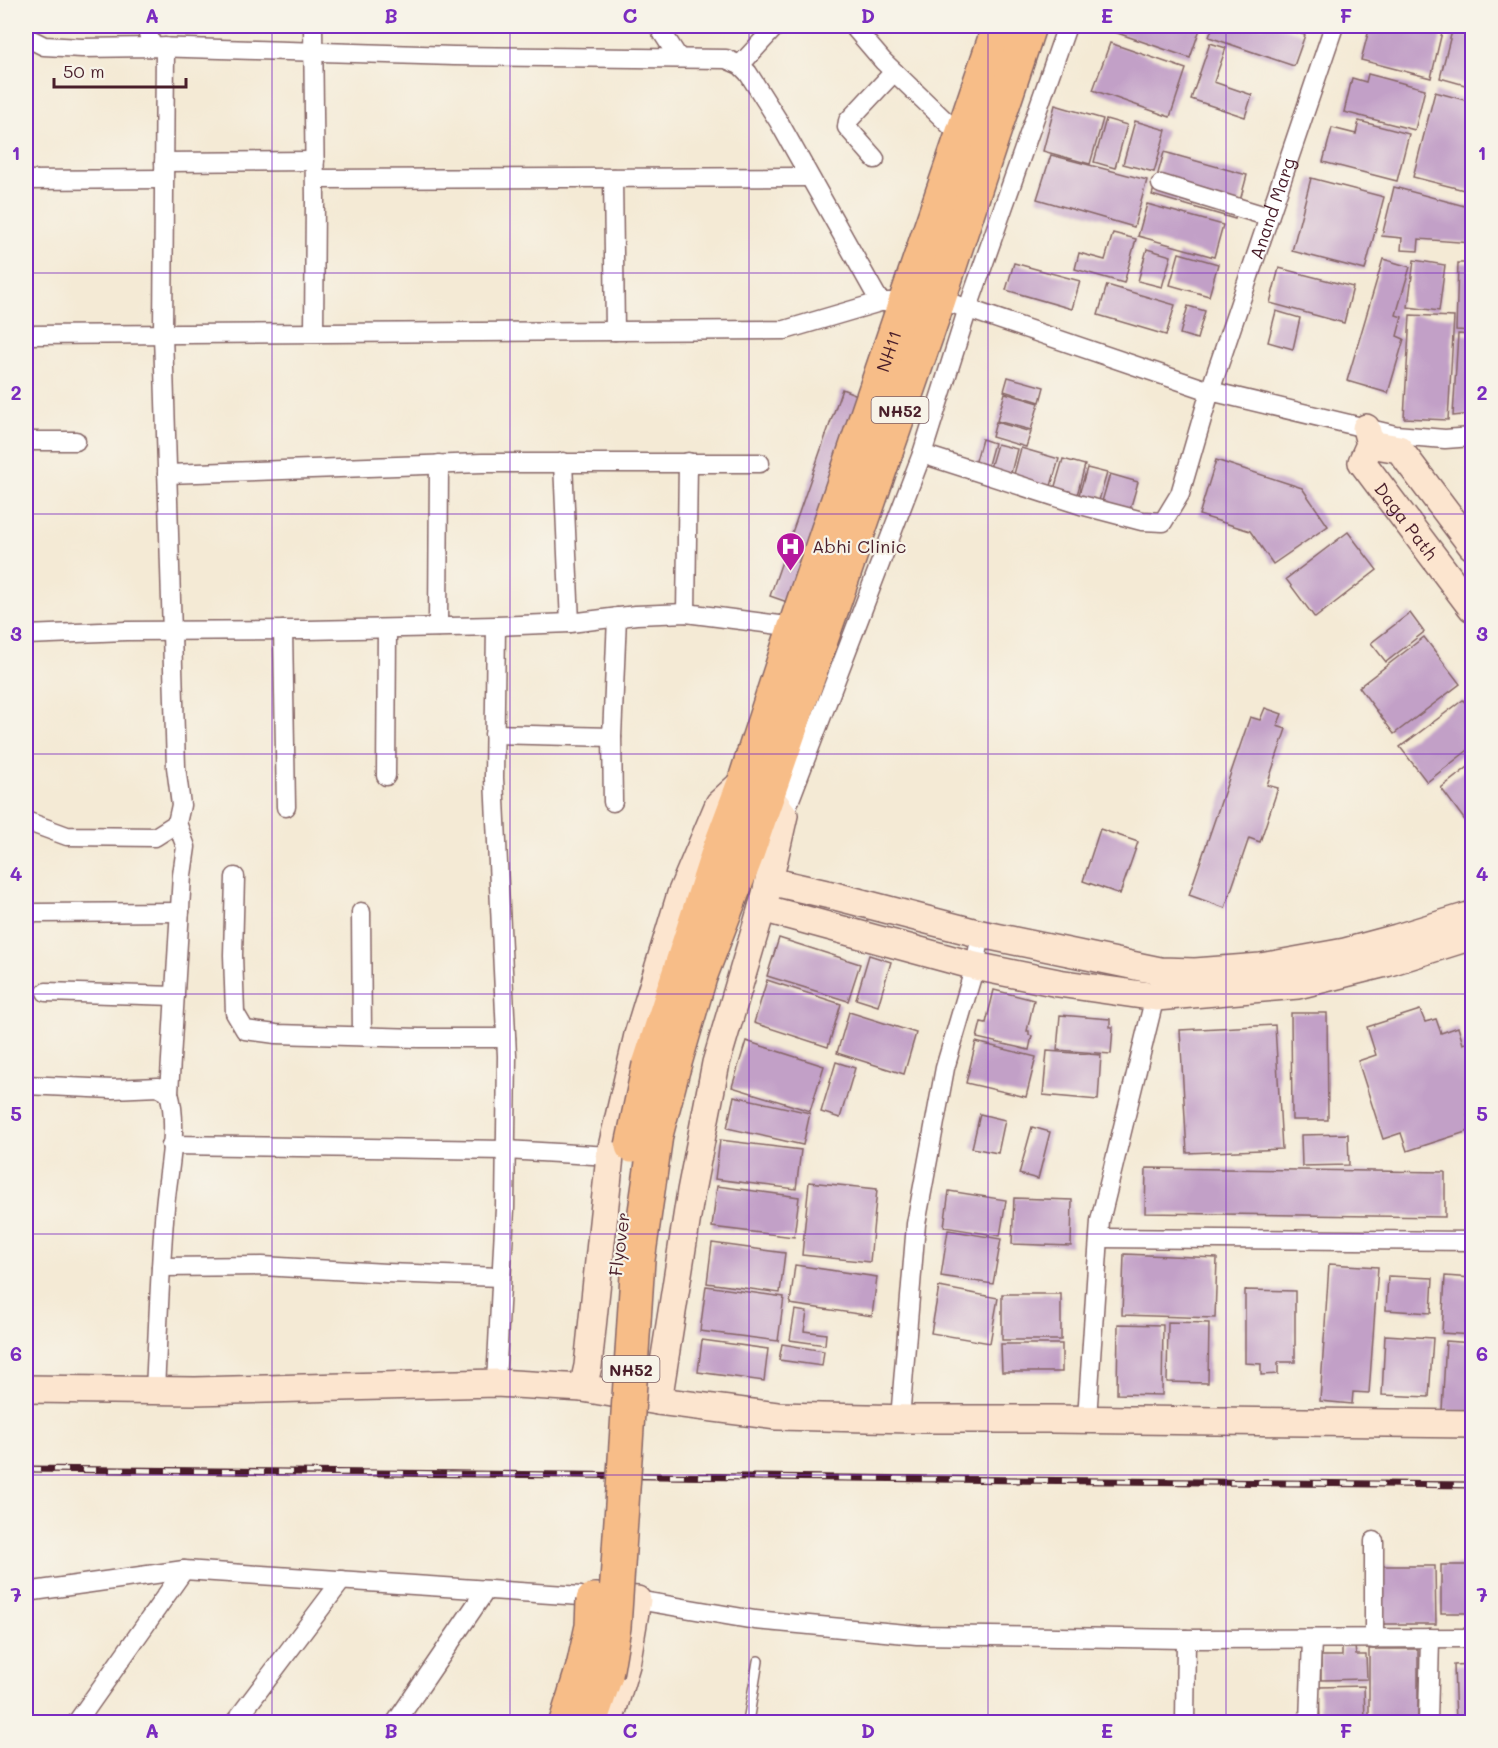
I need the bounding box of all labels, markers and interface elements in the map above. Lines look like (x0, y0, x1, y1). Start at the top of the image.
text: A (145, 2, 159, 28)
text: B (384, 2, 398, 28)
text: C (623, 2, 638, 28)
text: D (861, 2, 875, 28)
text: E (1101, 2, 1113, 28)
text: F (1340, 2, 1353, 28)
scale bar (54, 51, 186, 89)
text: 50 m (63, 59, 105, 83)
text: 1 (12, 139, 20, 165)
text: 1 (1478, 139, 1486, 165)
street label: Anand Marg (1244, 154, 1300, 262)
street label: NH11 (870, 327, 907, 375)
text: 2 (10, 379, 22, 405)
text: 2 (1476, 379, 1488, 405)
road number: NH52 (872, 397, 928, 423)
street label: Daga Path (1369, 477, 1443, 565)
hospital icon: Abhi Clinic (775, 530, 807, 572)
place label: Abhi Clinic (812, 534, 906, 558)
text: 3 (10, 620, 22, 646)
text: 3 (1476, 620, 1488, 646)
text: 4 (10, 860, 23, 886)
text: 4 (1476, 860, 1489, 886)
text: 5 (10, 1100, 22, 1126)
text: 5 (1476, 1100, 1488, 1126)
street label: Flyover (603, 1211, 635, 1277)
text: 6 (10, 1340, 22, 1366)
text: 6 (1476, 1340, 1488, 1366)
road number: NH52 (602, 1356, 660, 1382)
text: 7 (10, 1581, 22, 1607)
text: 7 (1476, 1581, 1488, 1607)
text: A (145, 1717, 159, 1743)
text: B (384, 1717, 398, 1743)
text: C (623, 1717, 638, 1743)
text: D (861, 1717, 875, 1743)
text: E (1101, 1717, 1113, 1743)
text: F (1340, 1717, 1353, 1743)

